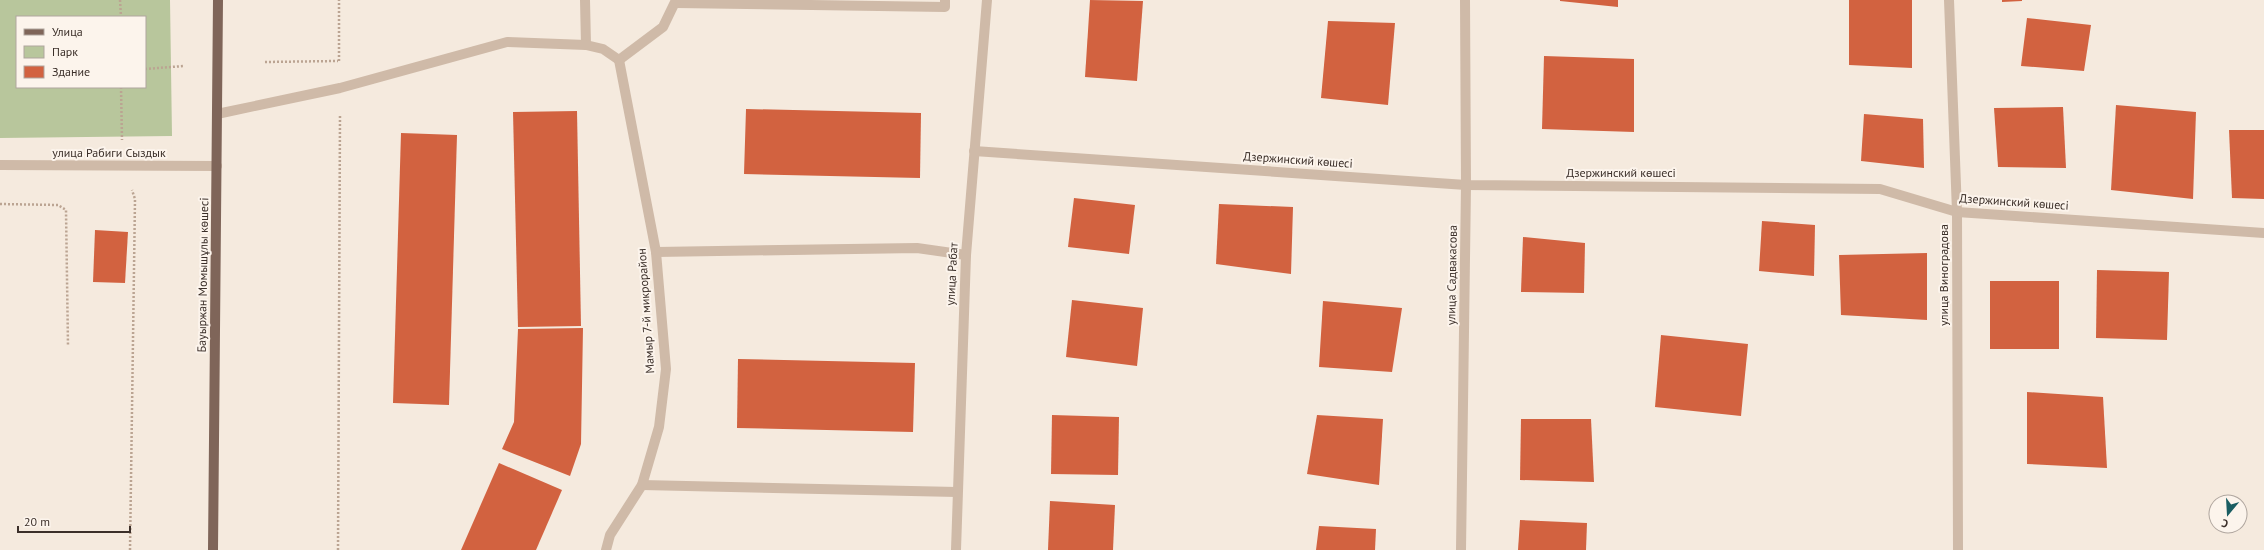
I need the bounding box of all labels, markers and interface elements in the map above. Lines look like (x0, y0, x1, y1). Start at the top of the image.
legend (16, 16, 146, 88)
text: Улица (52, 24, 83, 39)
text: Парк (52, 44, 78, 59)
text: Здание (52, 64, 90, 79)
street label: улица Рабиги Сыздык (52, 145, 166, 160)
street label: Дзержинский көшесі (1243, 148, 1353, 171)
street label: Дзержинский көшесі (1566, 165, 1676, 180)
street label: Дзержинский көшесі (1959, 190, 2069, 213)
street label: Бауыржан Момышұлы көшесі (194, 197, 211, 353)
street label: улица Виноградова (1936, 224, 1951, 326)
street label: улица Садвакасова (1443, 225, 1460, 325)
street label: улица Рабат (942, 242, 961, 306)
street label: Мамыр 7-й микрорайон (634, 248, 657, 374)
north arrow (2208, 494, 2248, 534)
scale bar (18, 508, 130, 534)
text: 20 m (24, 514, 50, 529)
text: С (2220, 516, 2230, 531)

